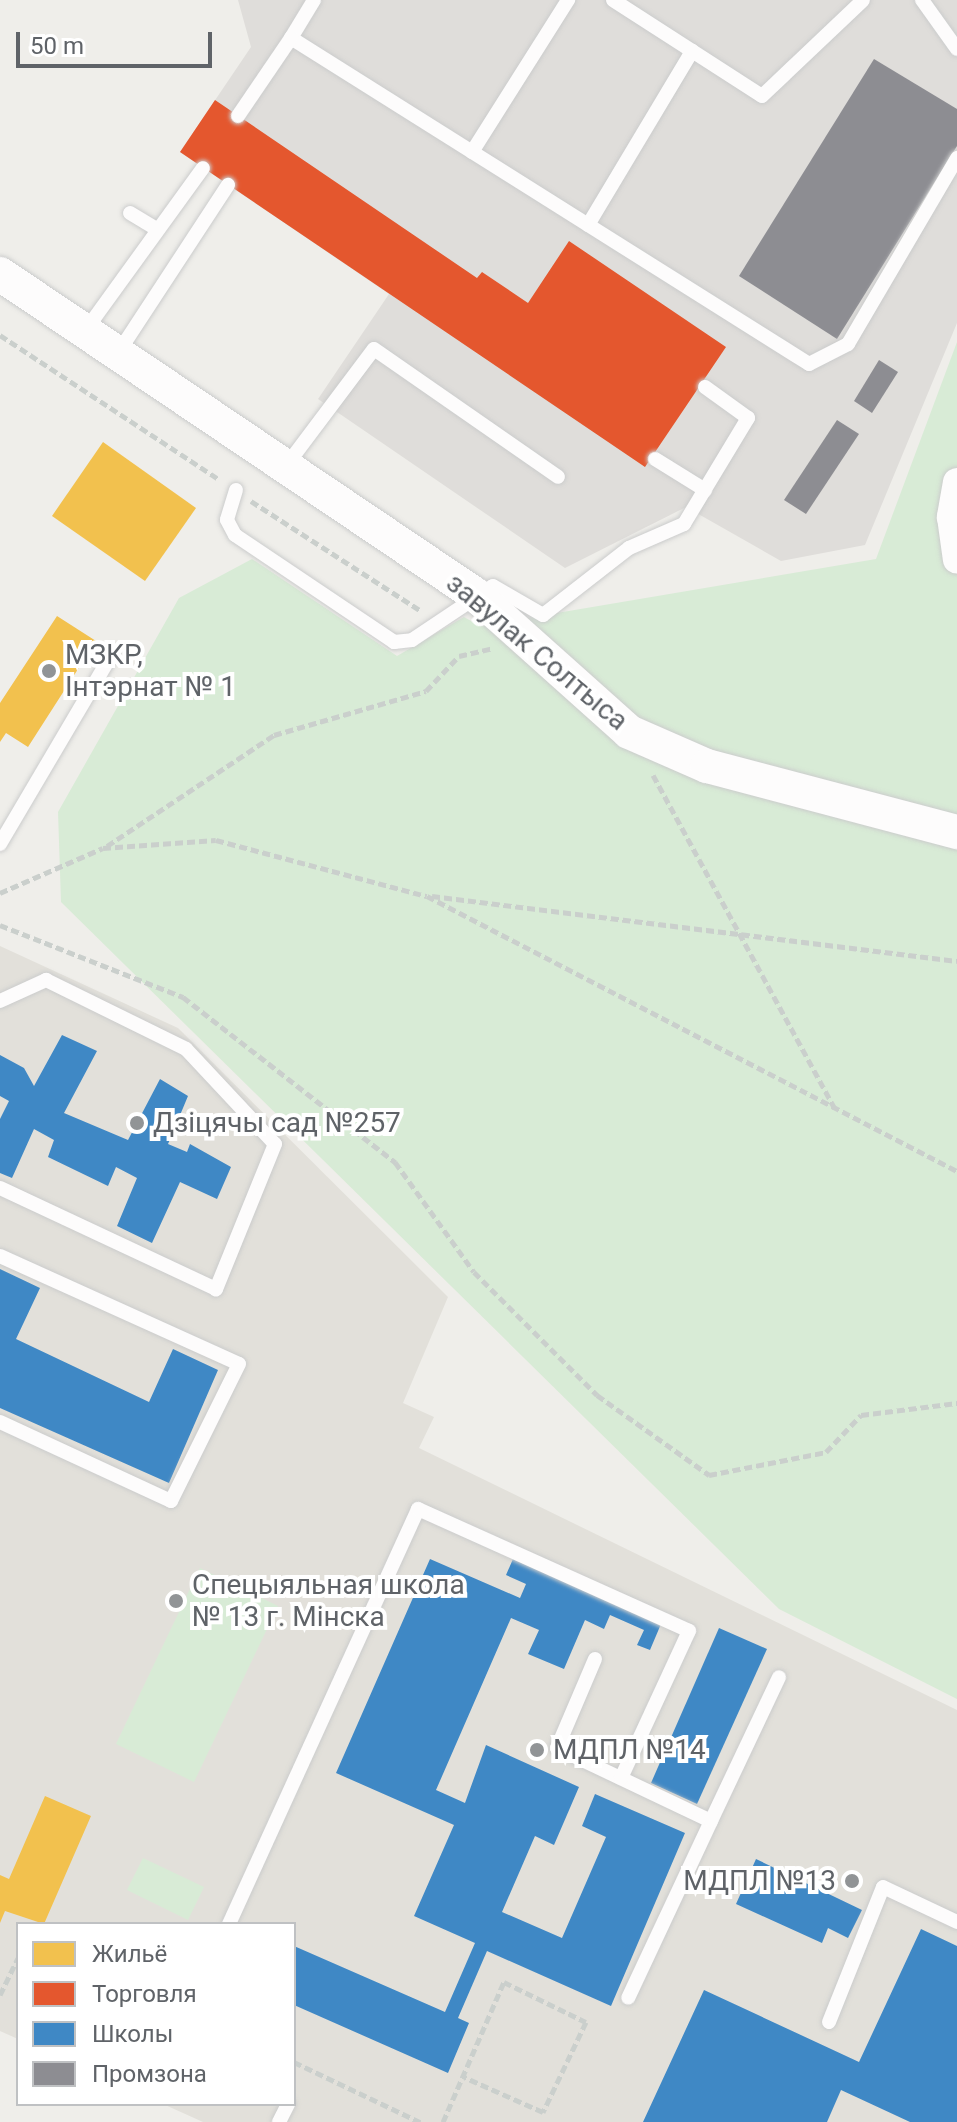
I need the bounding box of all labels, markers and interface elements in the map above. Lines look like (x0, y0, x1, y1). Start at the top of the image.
scale bar (20, 16, 216, 66)
text: 50 m (30, 32, 84, 60)
street label: завулак Солтыса (439, 566, 635, 738)
place label: МЗКР, Інтэрнат № 1 (65, 638, 236, 704)
marker: МЗКР, Інтэрнат № 1 (40, 662, 58, 680)
place label: Дзіцячы сад №257 (153, 1106, 401, 1140)
marker: Дзіцячы сад №257 (128, 1114, 146, 1132)
place label: Спецыяльная школа № 13 г. Мінска (192, 1568, 465, 1634)
marker: Спецыяльная школа № 13 г. Мінска (167, 1592, 185, 1610)
place label: МДПЛ №14 (553, 1733, 706, 1767)
marker: МДПЛ №14 (528, 1741, 546, 1759)
place label: МДПЛ №13 (683, 1864, 836, 1898)
marker: МДПЛ №13 (843, 1872, 861, 1890)
legend (16, 1922, 296, 2106)
text: Жильё (92, 1940, 167, 1968)
text: Торговля (92, 1980, 197, 2008)
text: Школы (92, 2020, 173, 2048)
text: Промзона (92, 2060, 207, 2088)

